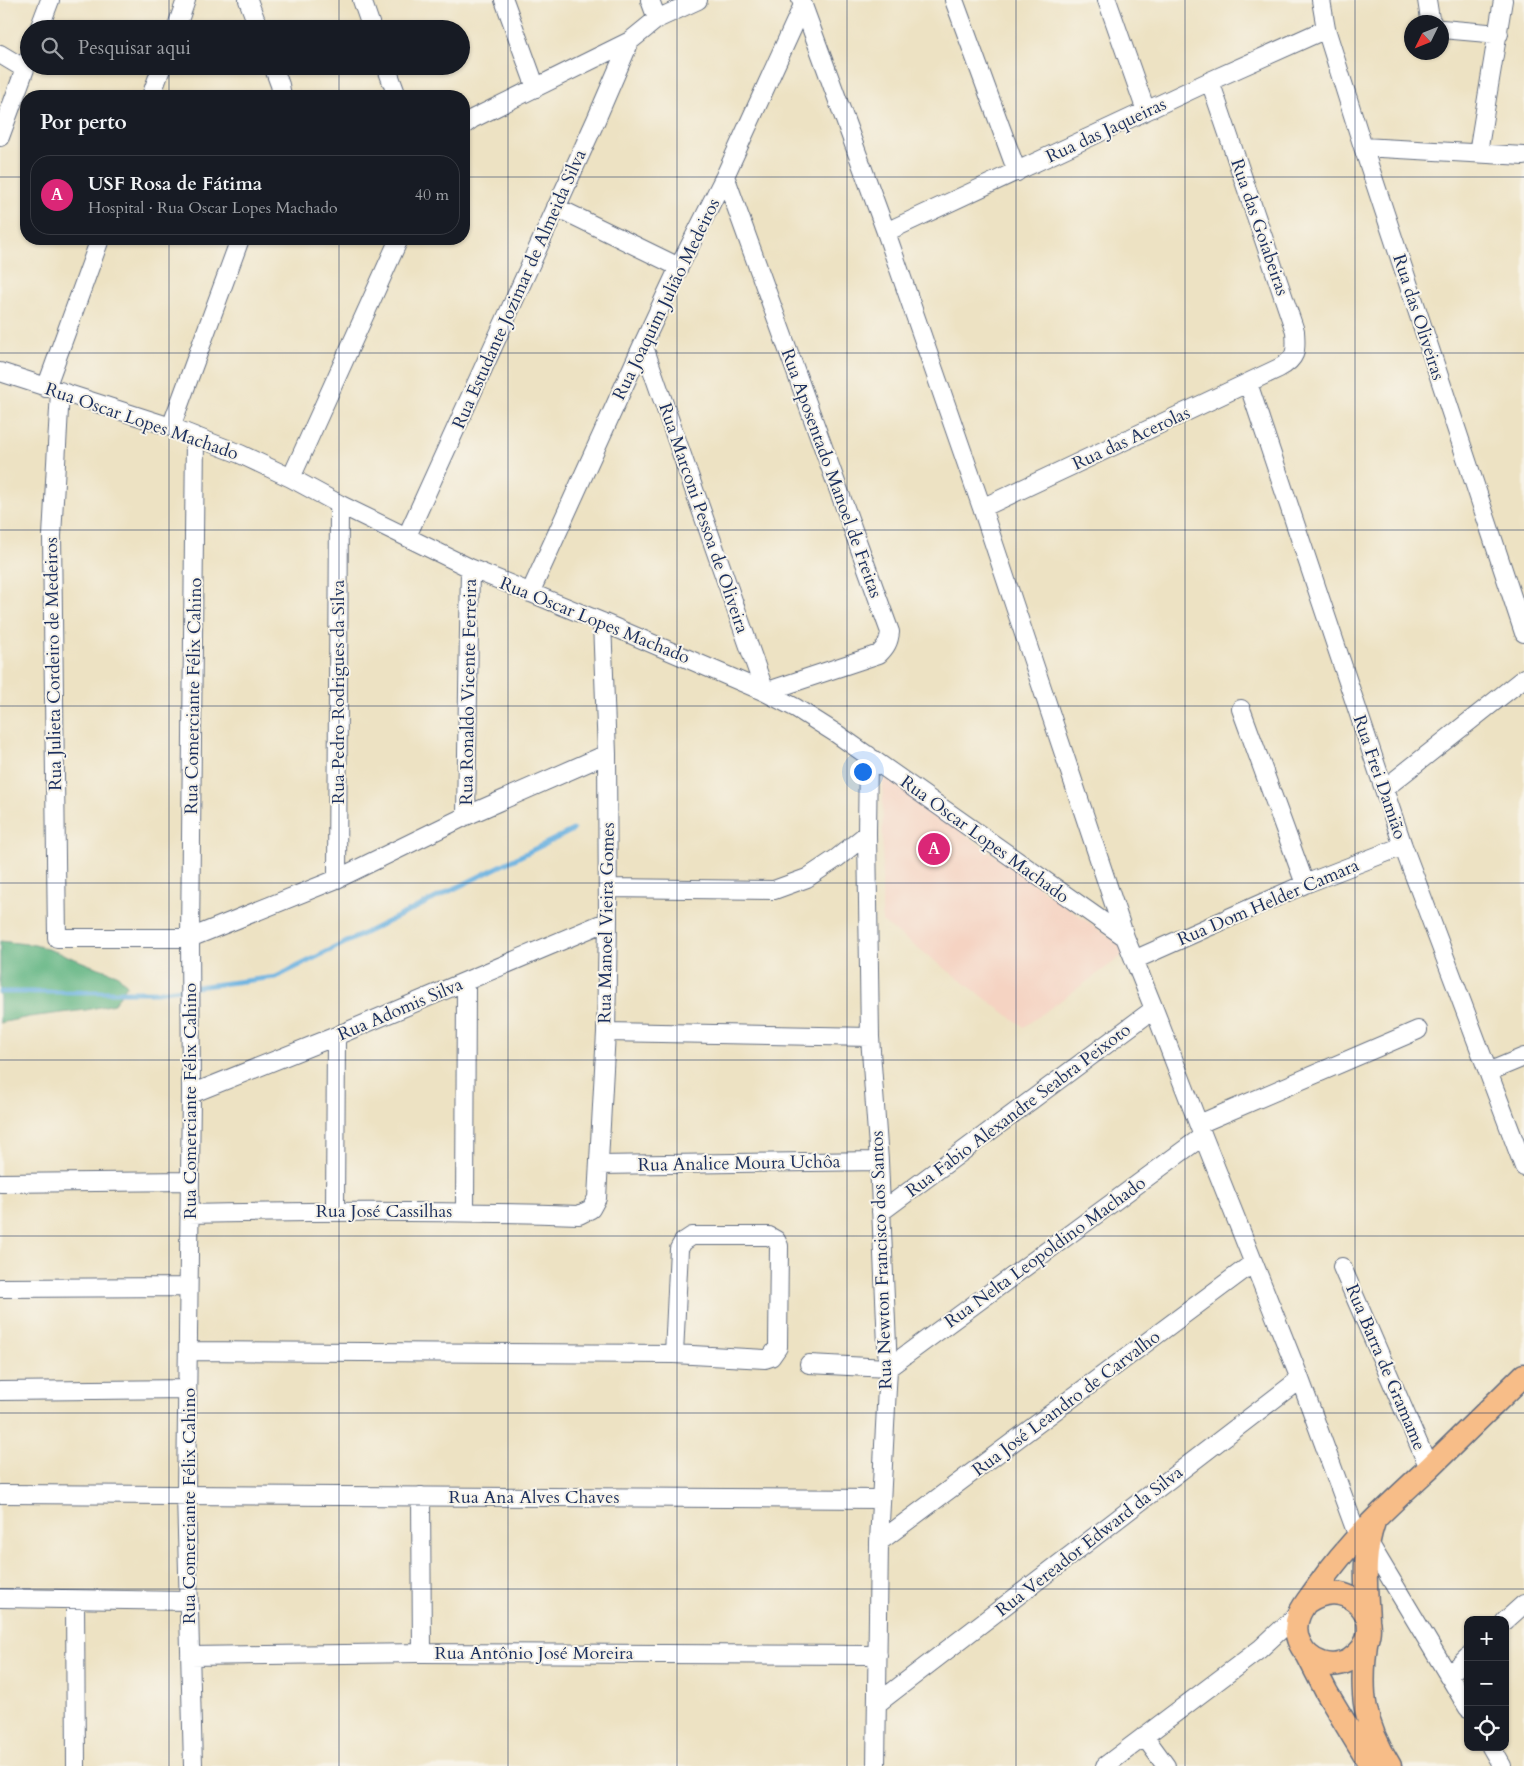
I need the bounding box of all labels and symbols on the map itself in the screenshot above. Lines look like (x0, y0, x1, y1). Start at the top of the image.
north arrow (1404, 15, 1449, 60)
street label: Rua das Jaqueiras (1042, 92, 1170, 169)
street label: Rua Estudante Jozimar de Almeida Silva (446, 145, 593, 433)
street label: Rua das Goiabeiras (1224, 155, 1295, 299)
street label: Rua Joaquim Julião Medeiros (607, 194, 726, 404)
street label: Rua das Oliveiras (1386, 251, 1451, 383)
street label: Rua Aposentado Manoel de Freitas (775, 345, 888, 601)
street label: Rua Oscar Lopes Machado (42, 377, 242, 466)
street label: Rua Marconi Pessoa de Oliveira (652, 400, 755, 637)
street label: Rua das Acerolas (1068, 400, 1194, 477)
street label: Rua Julieta Cordeiro de Medeiros (39, 537, 68, 791)
street label: Rua Oscar Lopes Machado (496, 571, 694, 670)
street label: Rua Comerciante Félix Cahino (179, 577, 208, 815)
street label: Rua Ronaldo Vicente Ferreira (454, 578, 483, 806)
street label: Rua Pedro Rodrigues da Silva (326, 579, 351, 804)
street label: Rua Frei Damião (1347, 712, 1413, 843)
your location (850, 759, 876, 785)
street label: Rua Oscar Lopes Machado (895, 770, 1074, 909)
street label: Rua Manoel Vieira Gomes (592, 822, 621, 1024)
pin: A (918, 830, 950, 868)
street label: Rua Dom Helder Camara (1173, 853, 1363, 952)
street label: Rua Adomis Silva (334, 972, 467, 1047)
street label: Rua Comerciante Félix Cahino (178, 982, 203, 1219)
street label: Rua Fabio Alexandre Seabra Peixoto (901, 1017, 1136, 1203)
street label: Rua Newton Francisco dos Santos (864, 1130, 899, 1390)
street label: Rua Analice Moura Uchôa (637, 1149, 841, 1178)
street label: Rua Nelta Leopoldino Machado (939, 1171, 1151, 1334)
street label: Rua José Cassilhas (316, 1199, 452, 1224)
street label: Rua Barra de Gramame (1339, 1280, 1432, 1454)
street label: Rua José Leandro de Carvalho (967, 1324, 1166, 1482)
street label: Rua Comerciante Félix Cahino (177, 1387, 202, 1624)
street label: Rua Vereador Edward da Silva (991, 1460, 1188, 1622)
street label: Rua Ana Alves Chaves (449, 1485, 619, 1510)
street label: Rua Antônio José Moreira (435, 1641, 634, 1666)

